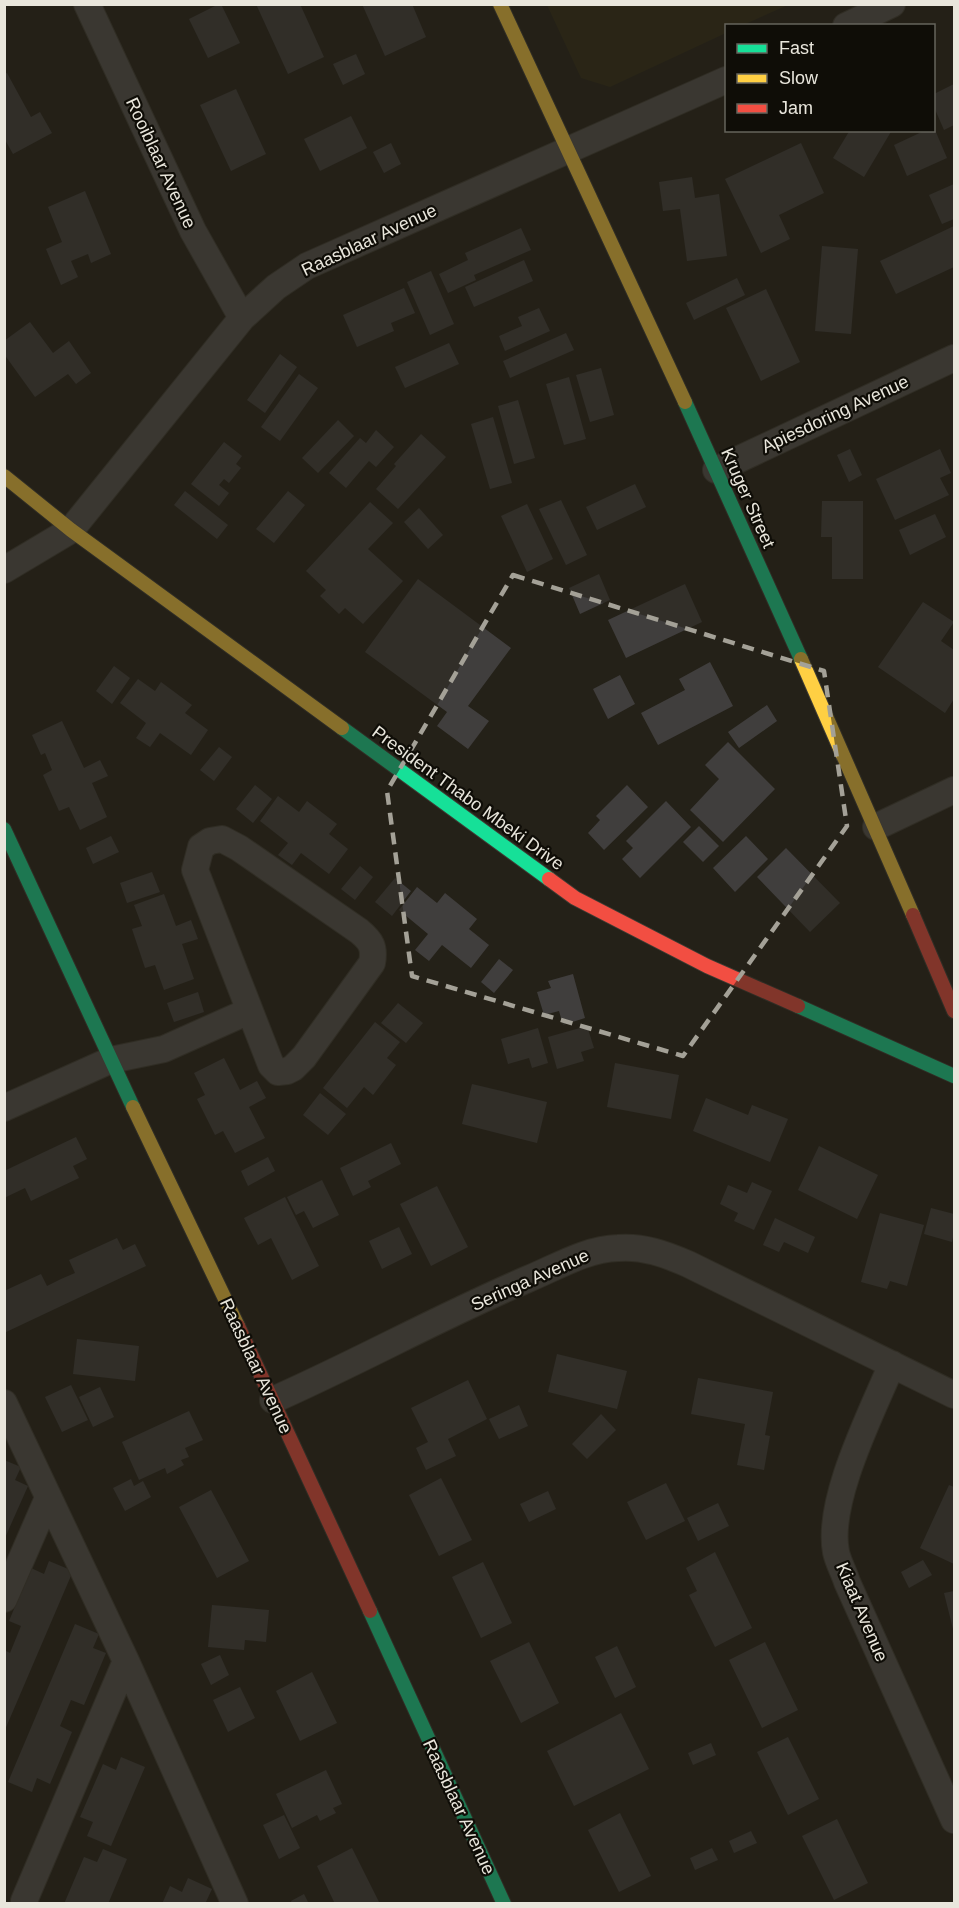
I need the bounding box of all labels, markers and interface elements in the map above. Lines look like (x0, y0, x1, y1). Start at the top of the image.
legend (725, 24, 935, 132)
text: Fast (779, 38, 814, 58)
text: Slow (779, 68, 819, 88)
street label: Rooiblaar Avenue (122, 95, 200, 231)
text: Jam (779, 98, 813, 118)
street label: Raasblaar Avenue (298, 200, 440, 280)
street label: Apiesdoring Avenue (758, 371, 912, 457)
street label: Kruger Street (717, 445, 779, 551)
street label: President Thabo Mbeki Drive (368, 722, 568, 874)
street label: Seringa Avenue (468, 1245, 592, 1315)
street label: Raasblaar Avenue (216, 1295, 296, 1437)
street label: Kiaat Avenue (832, 1559, 892, 1665)
street label: Raasblaar Avenue (419, 1736, 499, 1878)

